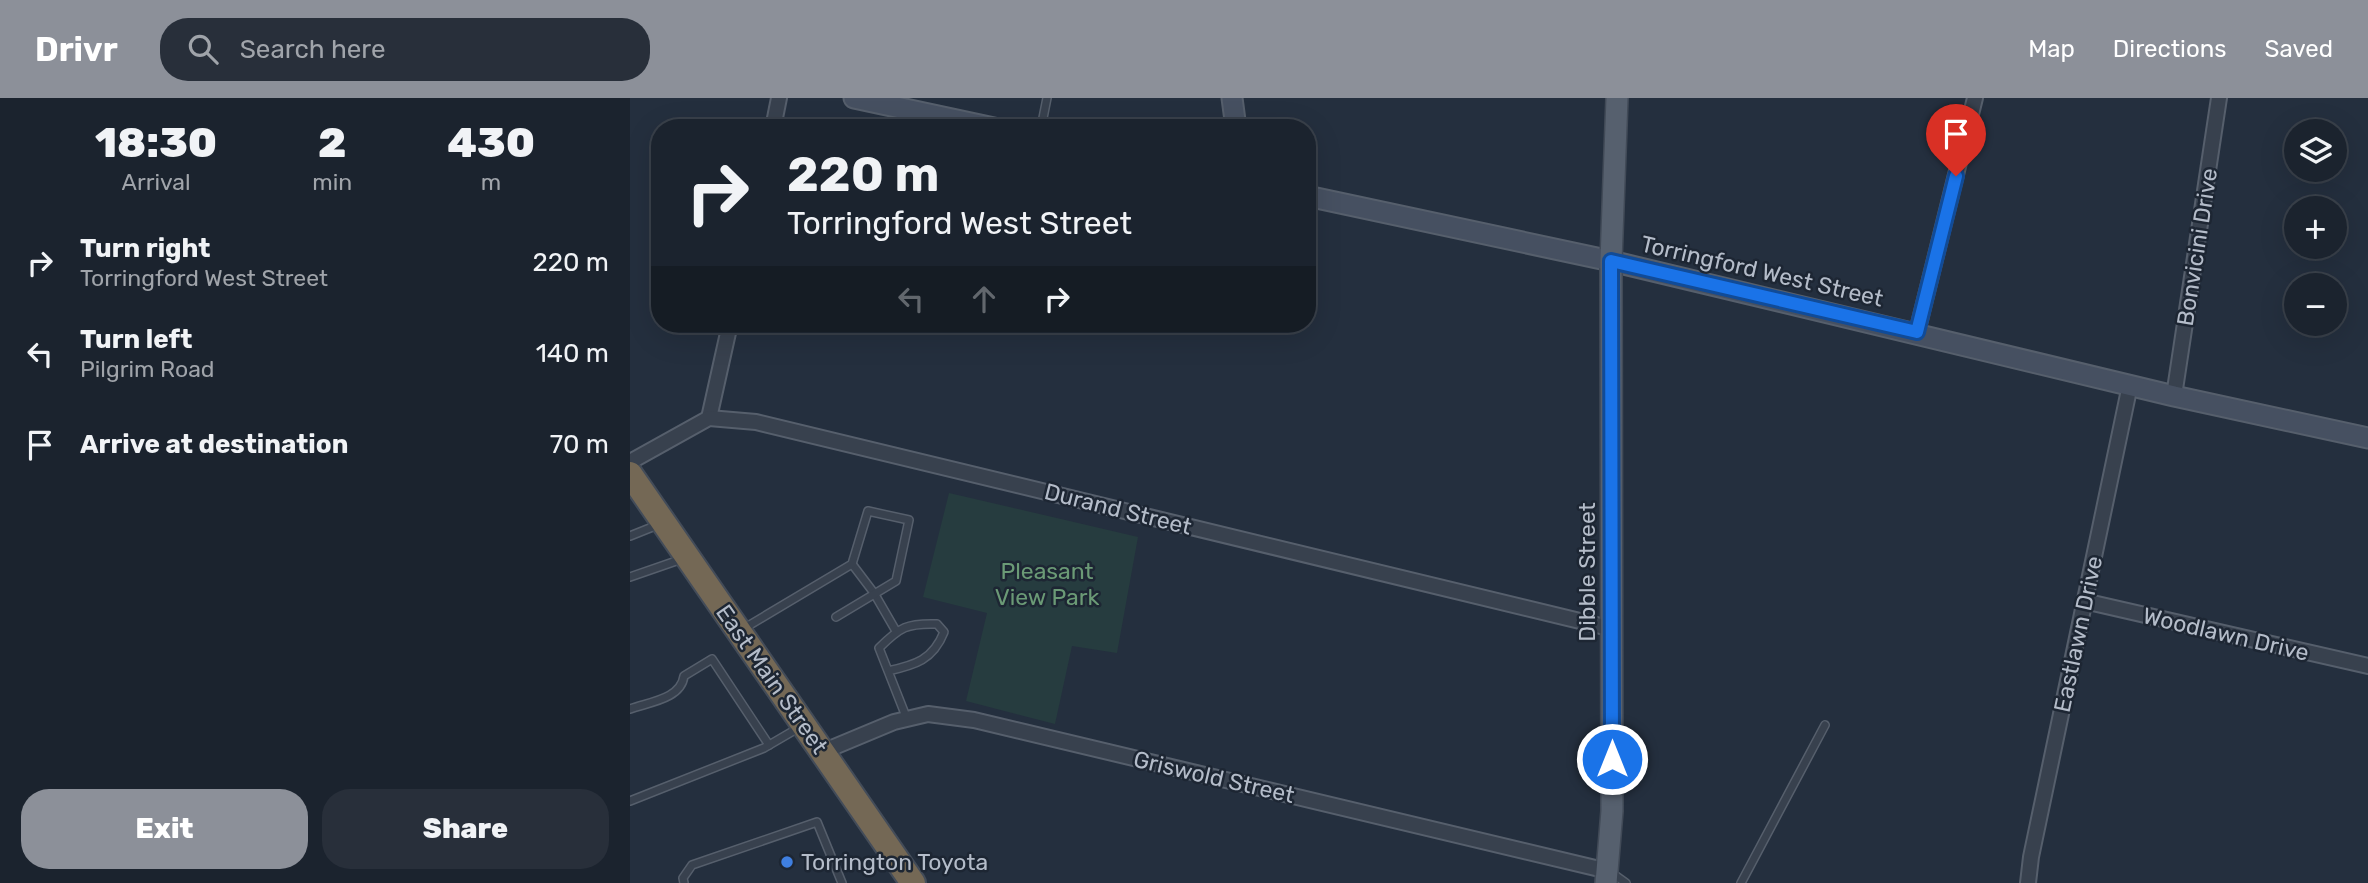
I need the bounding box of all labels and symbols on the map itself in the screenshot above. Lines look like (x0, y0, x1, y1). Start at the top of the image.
pin (1926, 104, 1986, 176)
street label: Bonvicini Drive (2171, 166, 2223, 328)
street label: Torringford West Street (1638, 229, 1886, 313)
street label: Durand Street (1041, 477, 1195, 541)
street label: Dibble Street (1573, 502, 1601, 642)
street label: Eastlawn Drive (2048, 553, 2108, 715)
park label: Pleasant View Park (995, 557, 1099, 611)
street label: East Main Street (710, 599, 834, 759)
street label: Woodlawn Drive (2140, 601, 2312, 667)
position arrow (1575, 722, 1649, 796)
street label: Griswold Street (1131, 745, 1297, 809)
place label: Torrington Toyota (801, 848, 988, 876)
marker: Torrington Toyota (779, 854, 795, 870)

